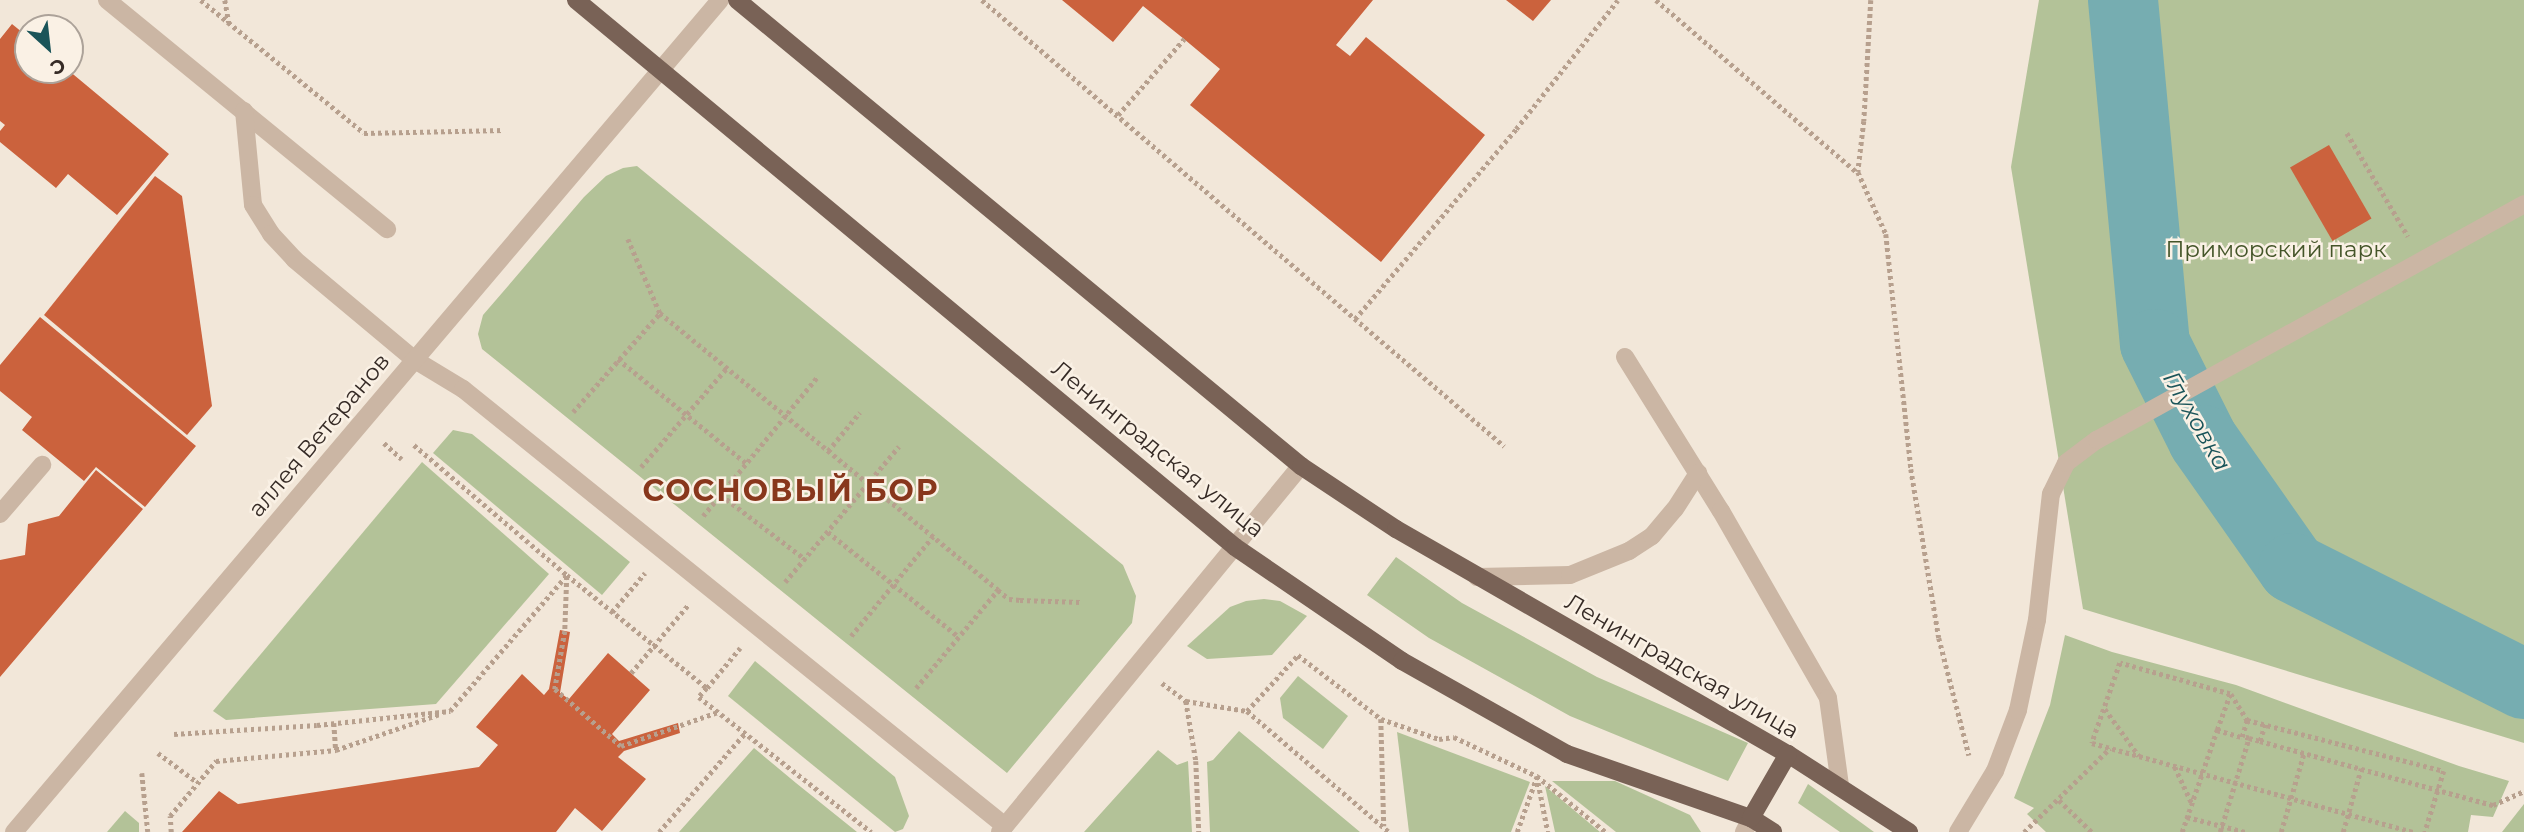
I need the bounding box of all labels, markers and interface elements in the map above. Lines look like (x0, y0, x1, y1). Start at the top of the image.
north arrow (14, 14, 84, 84)
text: С (46, 53, 69, 80)
park label: Приморский парк (2165, 235, 2387, 263)
street label: аллея Ветеранов (243, 348, 395, 522)
street label: Ленинградская улица (1046, 355, 1270, 543)
water label: Глуховка (2157, 366, 2237, 476)
district label: СОСНОВЫЙ БОР (644, 473, 938, 509)
street label: Ленинградская улица (1560, 588, 1804, 744)

